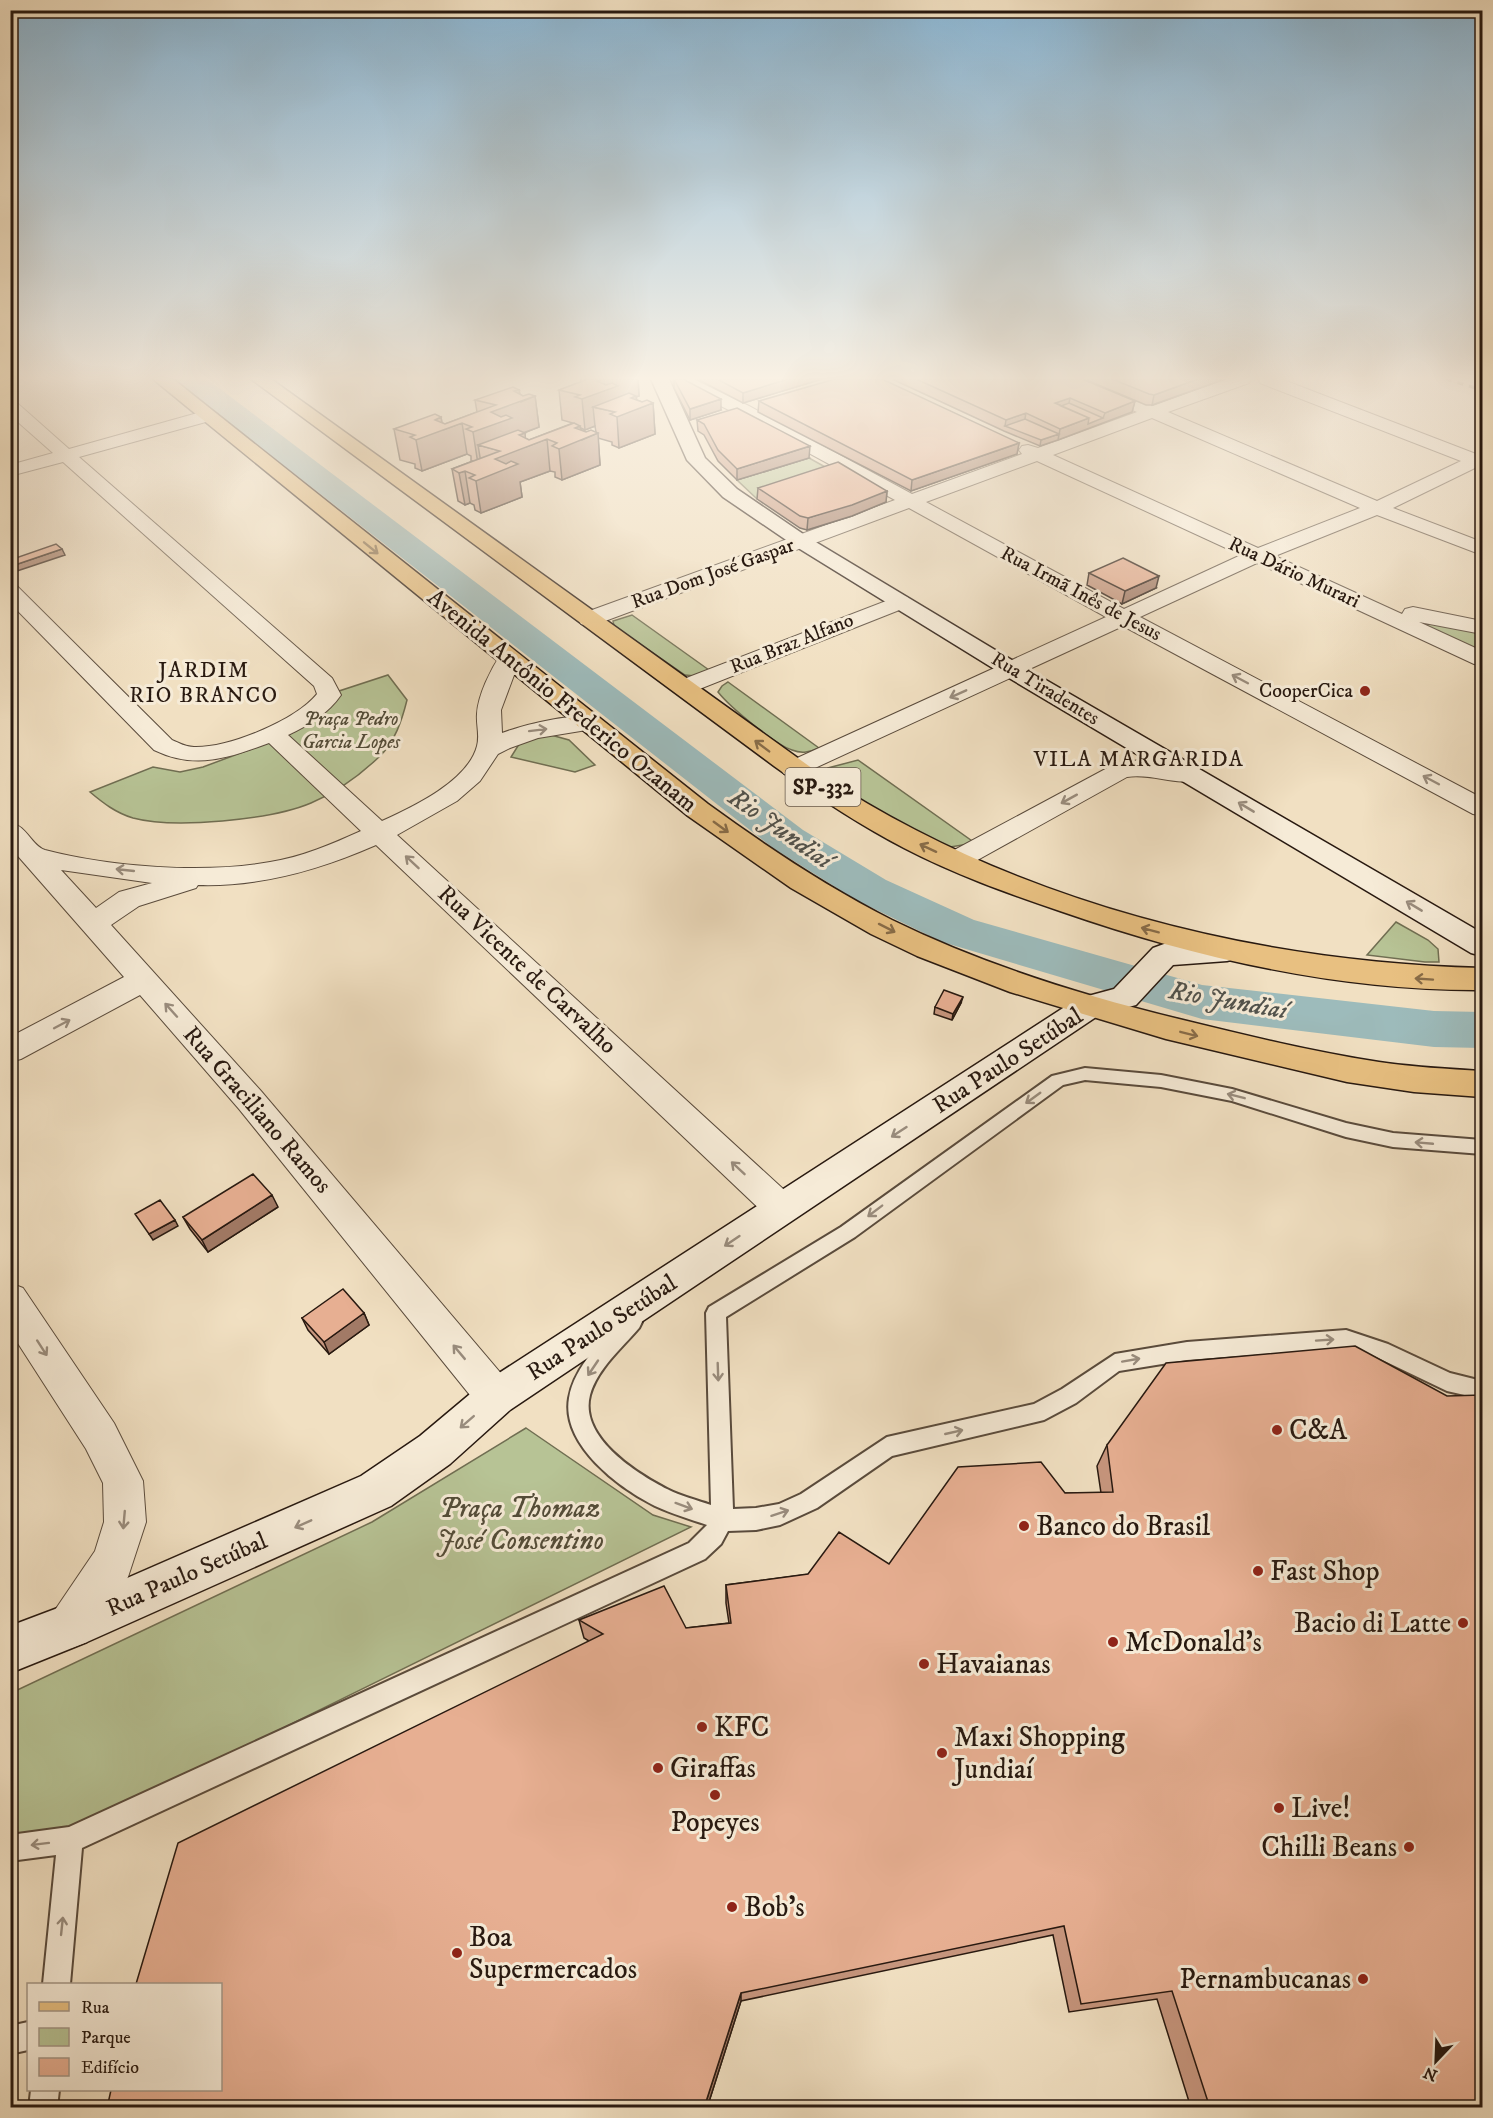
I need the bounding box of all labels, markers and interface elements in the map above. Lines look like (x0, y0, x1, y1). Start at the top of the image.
street label: Rua Dário Murari (1224, 532, 1364, 614)
street label: Rua Dom José Gaspar (628, 533, 798, 615)
one-way arrow (363, 541, 379, 554)
street label: Rua Irmã Inês de Jesus (996, 541, 1166, 647)
street label: Avenida Antônio Frederico Ozanam (421, 583, 703, 819)
street label: Rua Braz Alfano (727, 608, 857, 680)
street label: Rua Tiradentes (986, 647, 1104, 731)
district label: JARDIM RIO BRANCO (129, 657, 279, 709)
one-way arrow (1232, 673, 1249, 685)
place label: CooperCica (1259, 679, 1353, 704)
marker: CooperCica (1358, 684, 1372, 698)
one-way arrow (950, 689, 968, 700)
park label: Praça Pedro Garcia Lopes (302, 707, 401, 755)
one-way arrow (527, 724, 547, 735)
one-way arrow (755, 739, 771, 752)
district label: VILA MARGARIDA (1033, 746, 1244, 773)
road number: SP-332 (786, 768, 860, 806)
one-way arrow (1423, 774, 1440, 786)
water label: Rio Jundiaí (721, 781, 842, 879)
one-way arrow (1061, 793, 1078, 805)
one-way arrow (1238, 801, 1255, 813)
one-way arrow (712, 821, 728, 833)
one-way arrow (919, 841, 937, 853)
one-way arrow (405, 855, 420, 870)
one-way arrow (115, 864, 135, 875)
street label: Rua Vicente de Carvalho (431, 879, 623, 1061)
one-way arrow (1406, 900, 1423, 912)
one-way arrow (877, 923, 895, 934)
one-way arrow (1141, 924, 1160, 935)
one-way arrow (1415, 973, 1435, 984)
water label: Rio Jundiaí (1165, 974, 1294, 1028)
street label: Rua Paulo Setúbal (927, 1001, 1089, 1121)
one-way arrow (164, 1003, 178, 1018)
one-way arrow (53, 1017, 71, 1029)
street label: Rua Graciliano Ramos (176, 1020, 338, 1200)
one-way arrow (1179, 1028, 1198, 1040)
one-way arrow (1226, 1090, 1245, 1101)
one-way arrow (1026, 1091, 1042, 1104)
one-way arrow (891, 1126, 908, 1138)
one-way arrow (1415, 1137, 1435, 1148)
one-way arrow (731, 1161, 746, 1176)
one-way arrow (867, 1205, 883, 1218)
one-way arrow (725, 1235, 741, 1247)
street label: Rua Paulo Setúbal (521, 1268, 683, 1388)
one-way arrow (1315, 1335, 1335, 1346)
one-way arrow (37, 1339, 49, 1356)
one-way arrow (452, 1345, 466, 1360)
one-way arrow (1121, 1354, 1141, 1365)
one-way arrow (587, 1360, 599, 1376)
one-way arrow (713, 1361, 724, 1381)
place label: C&A (1289, 1413, 1348, 1448)
one-way arrow (459, 1415, 475, 1428)
marker: C&A (1270, 1423, 1284, 1437)
one-way arrow (944, 1425, 963, 1437)
park label: Praça Thomaz José Consentino (436, 1491, 604, 1558)
one-way arrow (674, 1502, 693, 1513)
one-way arrow (770, 1507, 789, 1518)
one-way arrow (118, 1509, 129, 1529)
place label: Banco do Brasil (1036, 1509, 1211, 1544)
one-way arrow (294, 1518, 312, 1530)
marker: Banco do Brasil (1017, 1519, 1031, 1533)
street label: Rua Paulo Setúbal (102, 1526, 273, 1624)
place label: Fast Shop (1270, 1554, 1379, 1589)
marker: Fast Shop (1251, 1564, 1265, 1578)
place label: Bacio di Latte (1294, 1606, 1451, 1641)
marker: Bacio di Latte (1456, 1616, 1470, 1630)
place label: McDonald's (1125, 1625, 1262, 1660)
marker: McDonald's (1106, 1635, 1120, 1649)
place label: Havaianas (936, 1647, 1051, 1682)
marker: Havaianas (917, 1657, 931, 1671)
place label: KFC (714, 1710, 769, 1745)
marker: KFC (695, 1720, 709, 1734)
place label: Maxi Shopping Jundiaí (951, 1720, 1125, 1787)
marker: Maxi Shopping Jundiaí (935, 1746, 949, 1760)
place label: Giraffas (670, 1751, 756, 1786)
marker: Giraffas (651, 1761, 665, 1775)
marker: Popeyes (708, 1788, 722, 1802)
place label: Live! (1291, 1791, 1350, 1826)
marker: Live! (1272, 1801, 1286, 1815)
place label: Popeyes (670, 1805, 760, 1840)
place label: Chilli Beans (1261, 1830, 1397, 1865)
one-way arrow (31, 1839, 51, 1850)
marker: Chilli Beans (1402, 1840, 1416, 1854)
place label: Bob's (744, 1890, 805, 1925)
marker: Bob's (725, 1900, 739, 1914)
one-way arrow (57, 1917, 68, 1937)
place label: Boa Supermercados (469, 1920, 637, 1987)
marker: Boa Supermercados (450, 1946, 464, 1960)
place label: Pernambucanas (1179, 1962, 1351, 1997)
marker: Pernambucanas (1356, 1972, 1370, 1986)
legend (27, 1983, 222, 2091)
text: Rua (81, 1997, 110, 2019)
text: Parque (81, 2027, 131, 2049)
north arrow (1406, 2031, 1466, 2091)
text: Edifício (81, 2057, 139, 2079)
text: N (1421, 2062, 1440, 2086)

